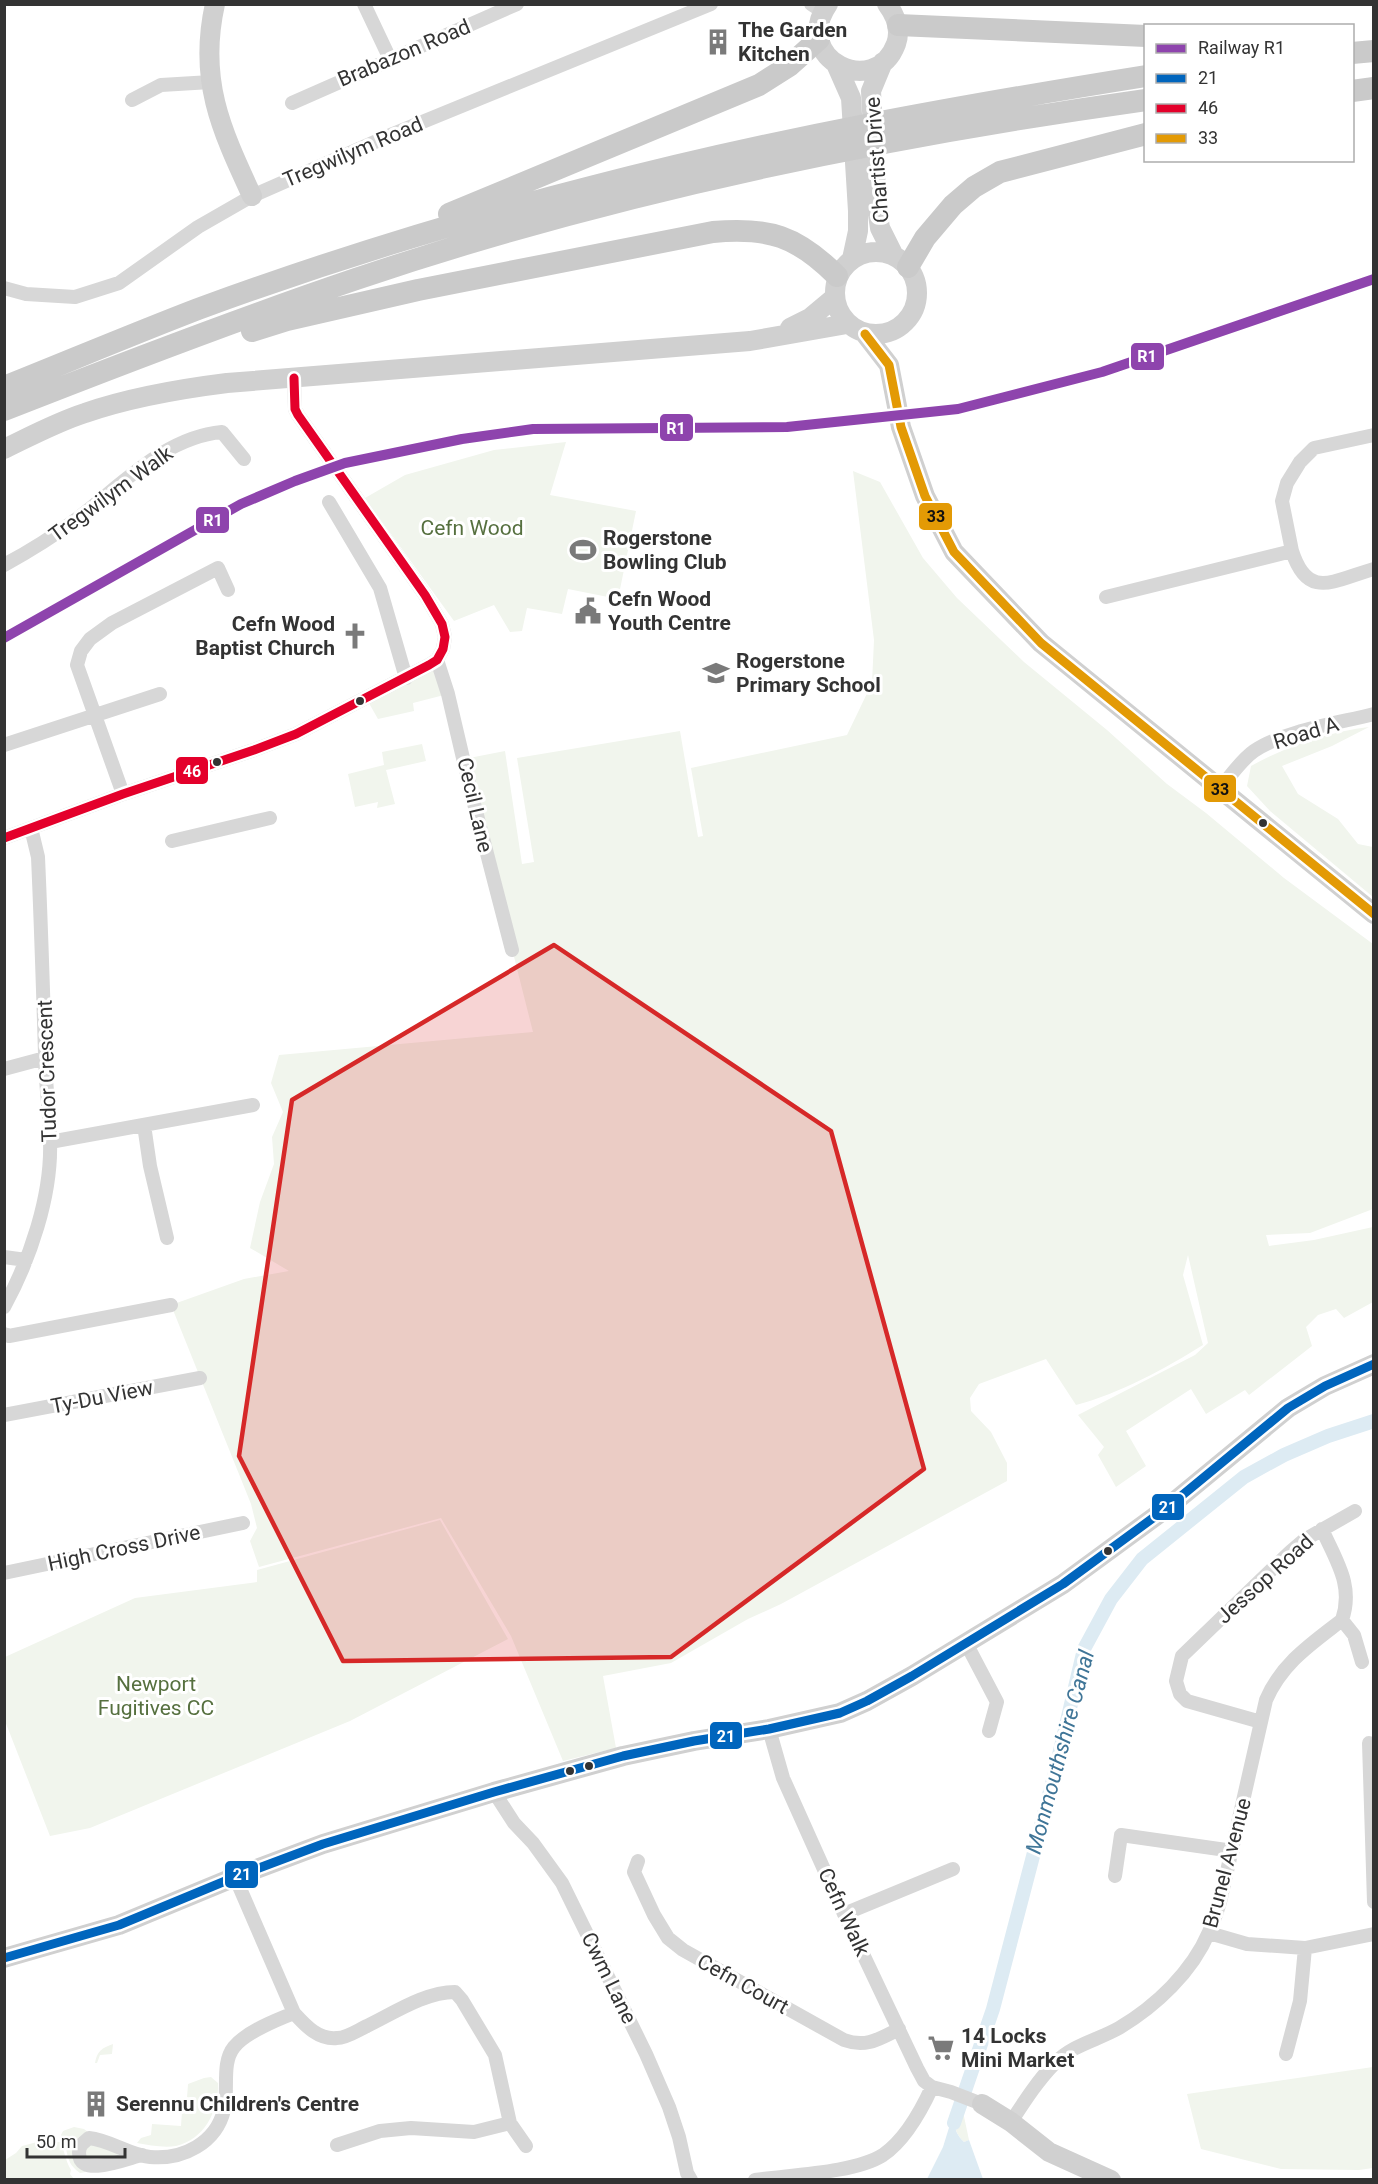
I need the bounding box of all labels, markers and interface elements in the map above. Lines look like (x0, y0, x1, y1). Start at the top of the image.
street label: Brabazon Road (334, 14, 474, 92)
place label: The Garden Kitchen (738, 18, 847, 66)
legend (1144, 24, 1354, 162)
building icon: The Garden Kitchen (703, 27, 733, 57)
text: Railway R1 (1198, 37, 1285, 58)
text: 21 (1198, 67, 1218, 88)
street label: Chartist Drive (861, 96, 893, 224)
text: 46 (1198, 97, 1218, 118)
street label: Tregwilym Road (280, 112, 426, 192)
text: 33 (1198, 127, 1218, 148)
line badge: R1 (1130, 342, 1165, 371)
text: R1 (1137, 347, 1157, 366)
line badge: R1 (659, 413, 694, 442)
text: R1 (666, 419, 686, 438)
street label: Tregwilym Walk (45, 441, 178, 547)
line badge: 33 (918, 502, 953, 531)
line badge: R1 (195, 506, 230, 534)
text: 33 (927, 507, 945, 526)
text: R1 (203, 511, 223, 530)
park label: Cefn Wood (420, 516, 524, 540)
place label: Rogerstone Bowling Club (603, 526, 727, 574)
sports icon: Rogerstone Bowling Club (568, 535, 598, 565)
place label: Cefn Wood Youth Centre (608, 587, 731, 635)
public building icon: Cefn Wood Youth Centre (573, 596, 603, 626)
place label: Cefn Wood Baptist Church (195, 612, 335, 660)
church icon: Cefn Wood Baptist Church (340, 621, 370, 651)
place label: Rogerstone Primary School (736, 649, 881, 697)
school or university icon: Rogerstone Primary School (701, 658, 731, 688)
unlabelled marker (354, 695, 366, 707)
street label: Road A (1270, 712, 1342, 754)
street label: Cecil Lane (452, 755, 498, 855)
line badge: 46 (175, 756, 209, 785)
unlabelled marker (211, 756, 223, 768)
text: 46 (183, 762, 201, 781)
line badge: 33 (1203, 774, 1237, 803)
text: 33 (1211, 780, 1229, 799)
unlabelled marker (1257, 817, 1269, 829)
street label: Tudor Crescent (33, 999, 61, 1143)
street label: Ty-Du View (49, 1375, 155, 1419)
line badge: 21 (1151, 1493, 1185, 1521)
text: 21 (1159, 1498, 1177, 1517)
street label: High Cross Drive (46, 1520, 202, 1576)
street label: Jessop Road (1212, 1529, 1318, 1629)
unlabelled marker (1102, 1545, 1114, 1557)
water label: Monmouthshire Canal (1021, 1647, 1099, 1857)
park label: Newport Fugitives CC (98, 1672, 214, 1720)
line badge: 21 (709, 1721, 743, 1750)
text: 21 (717, 1727, 735, 1746)
unlabelled marker (583, 1760, 595, 1772)
unlabelled marker (564, 1765, 576, 1777)
street label: Brunel Avenue (1198, 1795, 1256, 1931)
line badge: 21 (224, 1860, 259, 1889)
street label: Cefn Walk (813, 1864, 875, 1960)
text: 21 (233, 1865, 251, 1884)
street label: Cwm Lane (577, 1928, 641, 2028)
street label: Cefn Court (693, 1949, 793, 2019)
place label: 14 Locks Mini Market (961, 2024, 1074, 2072)
supermarket icon: 14 Locks Mini Market (926, 2033, 956, 2063)
building icon: Serennu Children's Centre (81, 2089, 111, 2119)
place label: Serennu Children's Centre (116, 2092, 359, 2116)
scale bar (27, 2121, 124, 2159)
text: 50 m (36, 2131, 76, 2152)

